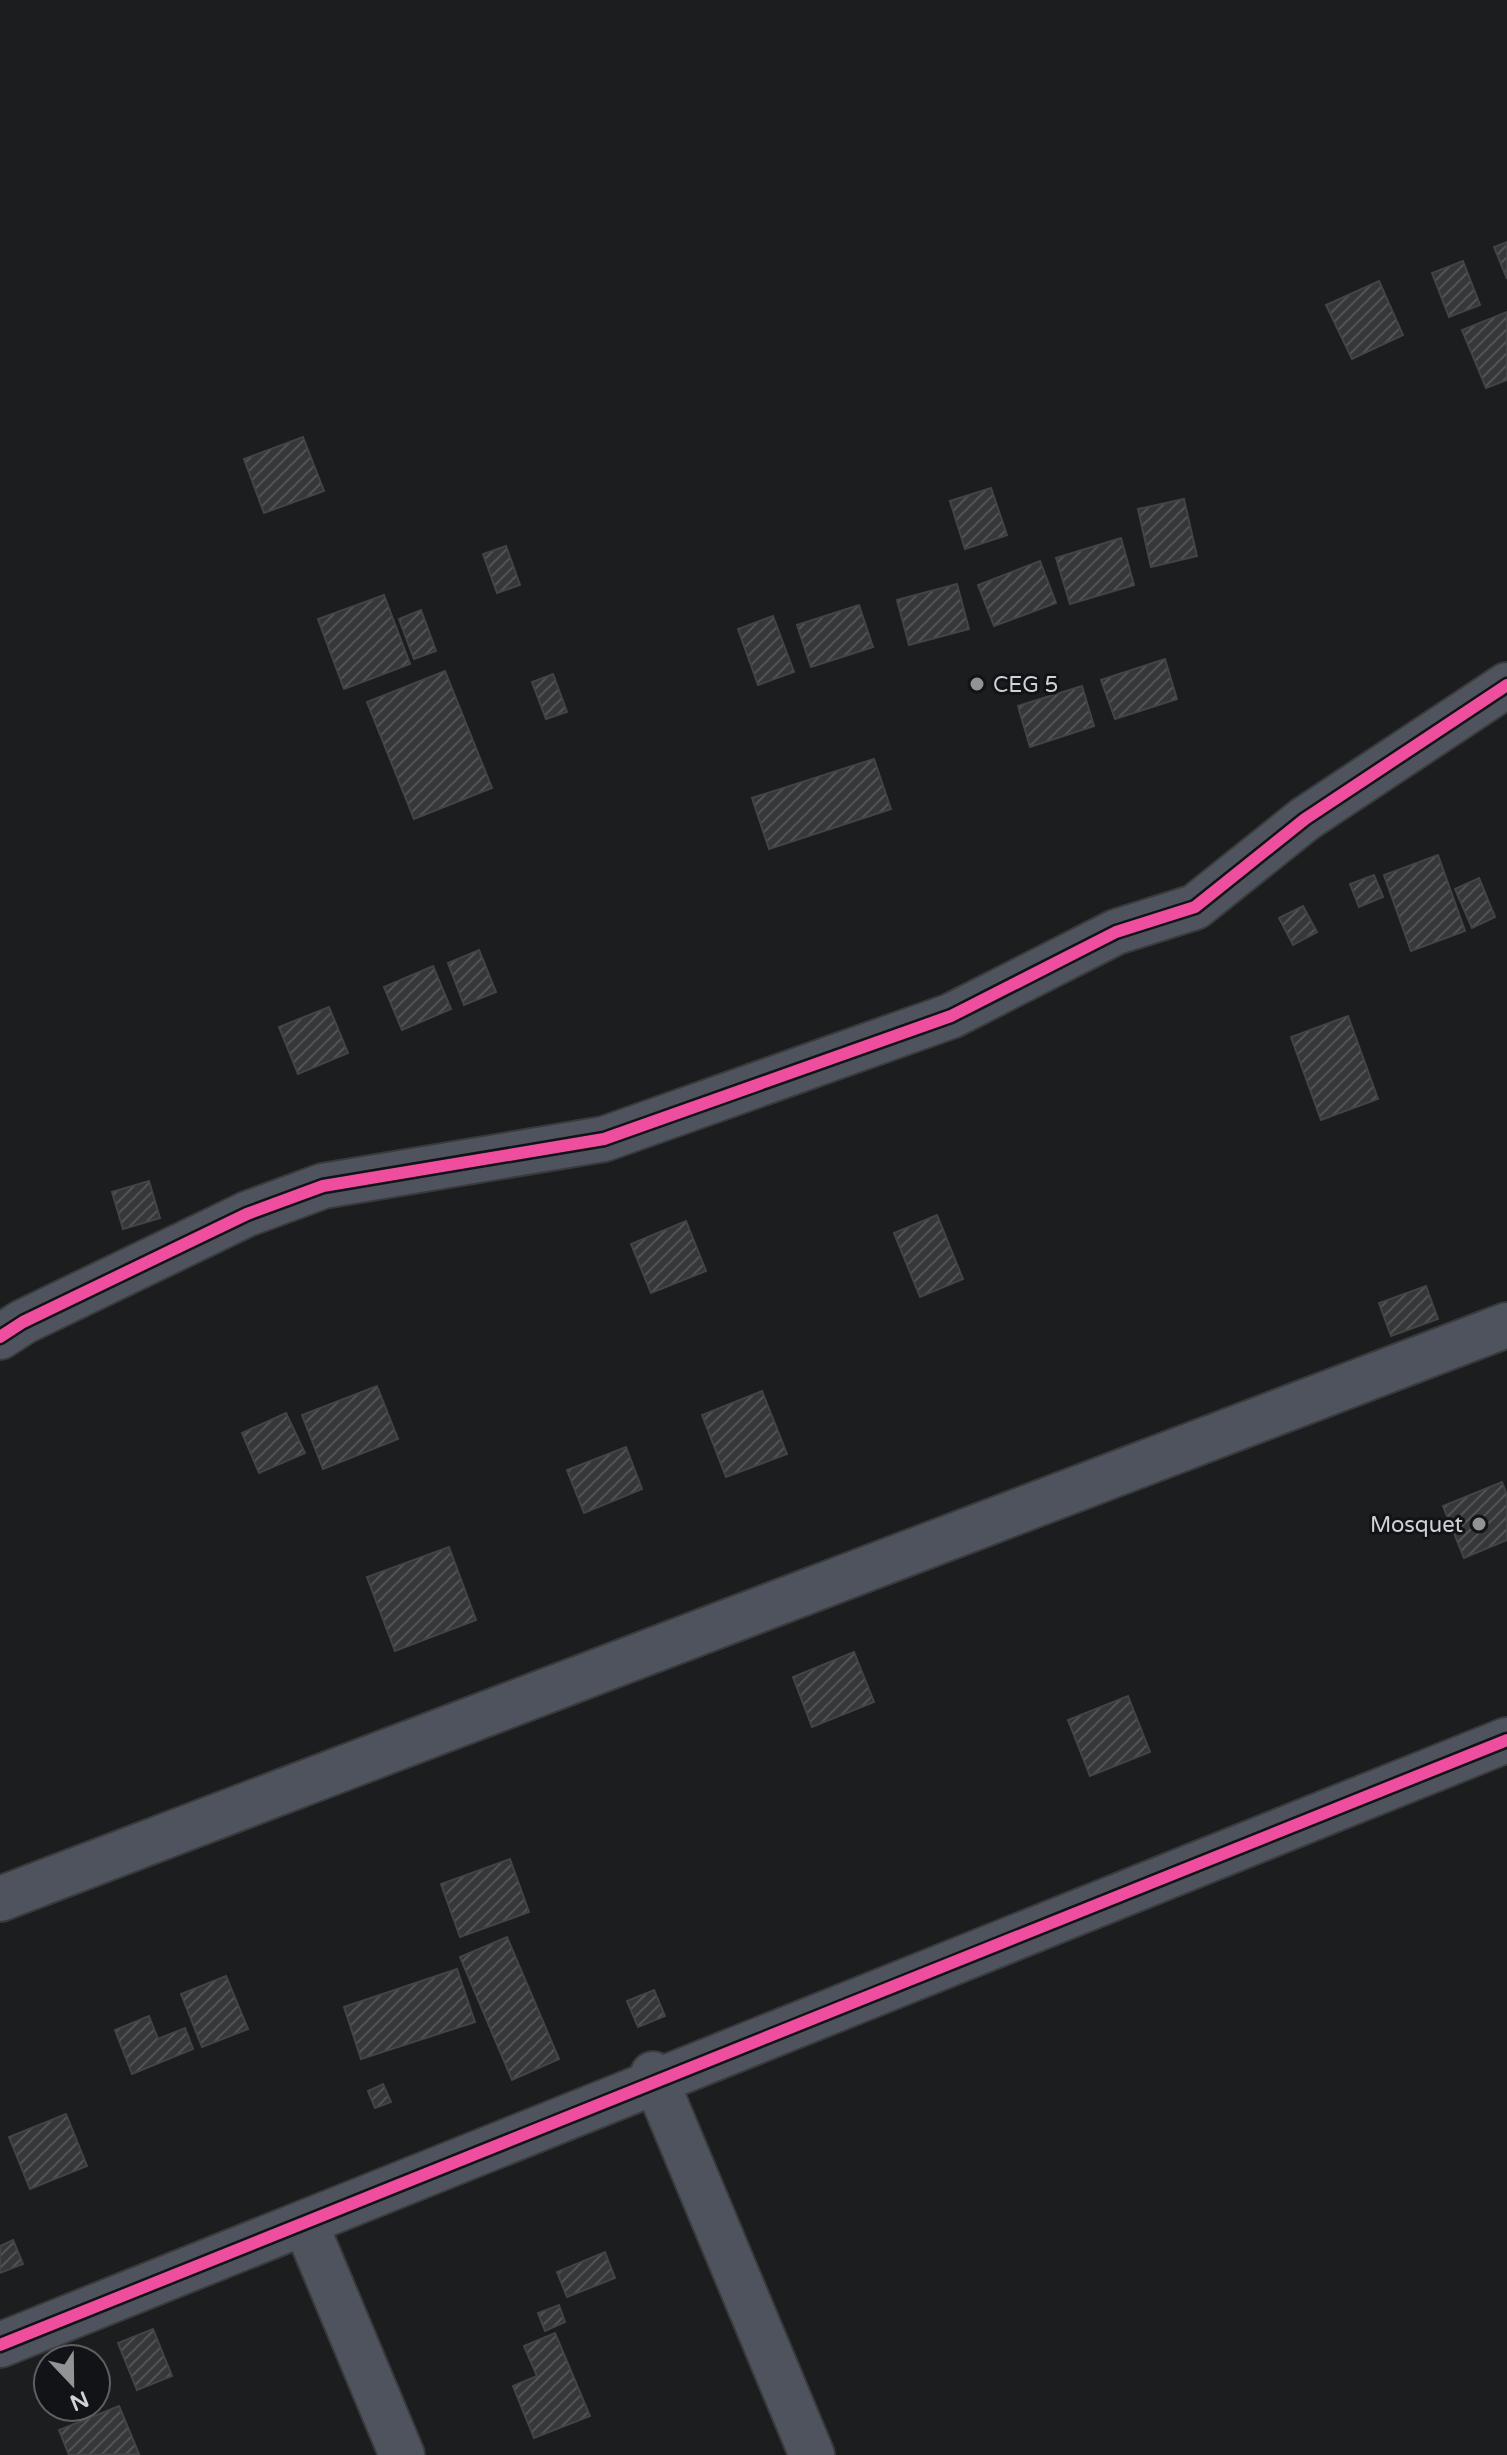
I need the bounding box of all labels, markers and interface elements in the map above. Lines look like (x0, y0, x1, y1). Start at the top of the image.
place label: CEG 5 (993, 672, 1058, 698)
marker: CEG 5 (968, 675, 986, 693)
place label: Mosquet (1370, 1512, 1463, 1538)
marker: Mosquet (1470, 1515, 1488, 1533)
north arrow (32, 2343, 112, 2423)
text: N (66, 2385, 92, 2416)

